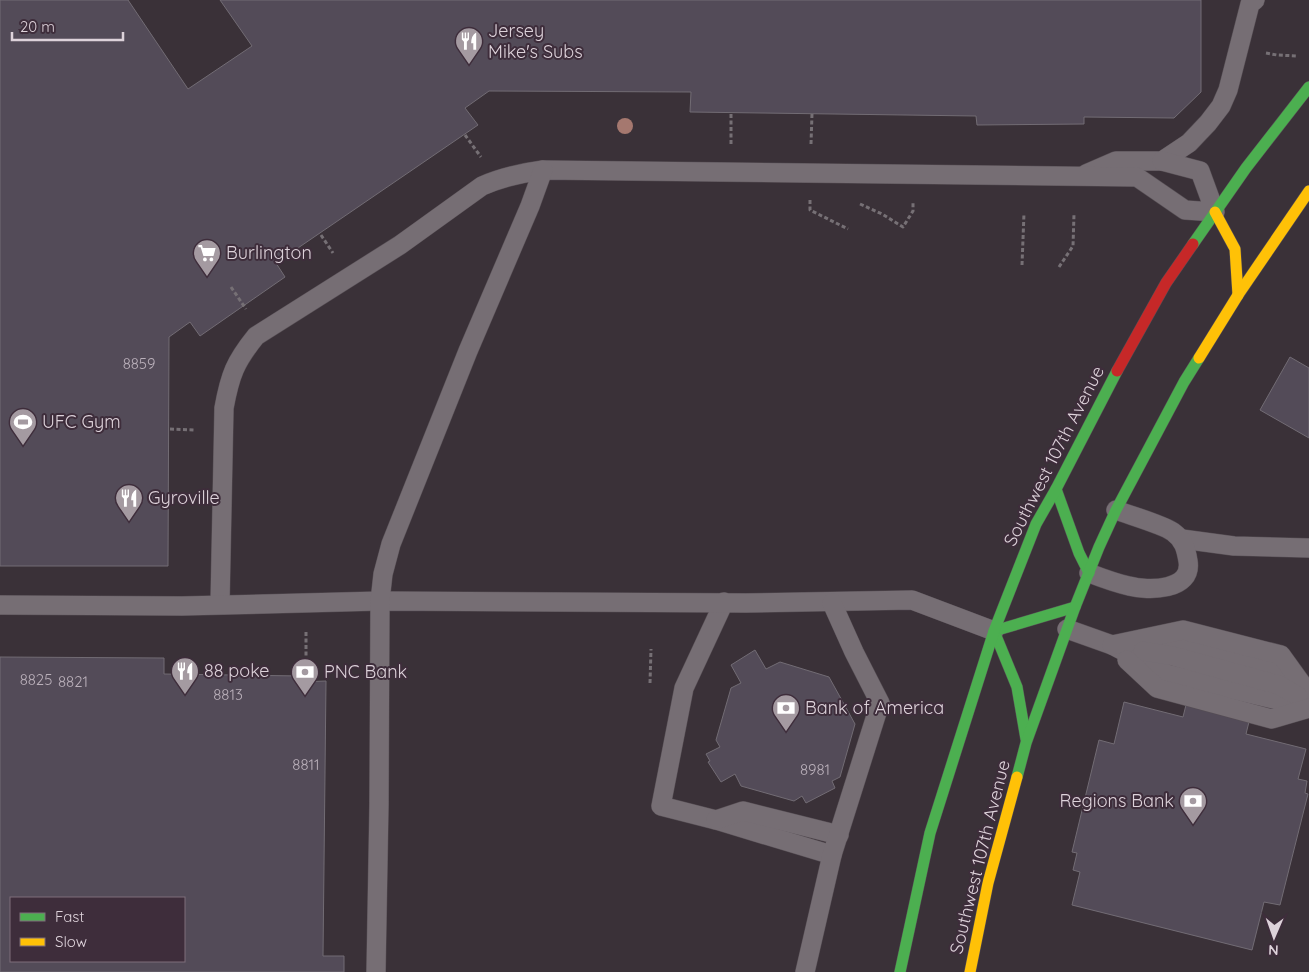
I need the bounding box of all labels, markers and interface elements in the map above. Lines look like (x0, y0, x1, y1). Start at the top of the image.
scale bar (12, 10, 124, 42)
text: 20 m (20, 17, 55, 36)
place label: Jersey Mike's Subs (488, 19, 583, 63)
restaurant icon: Jersey Mike's Subs (454, 26, 484, 65)
supermarket icon: Burlington (192, 238, 222, 277)
place label: Burlington (226, 241, 312, 264)
house number: 8859 (123, 354, 155, 373)
street label: Southwest 107th Avenue (998, 362, 1109, 550)
sports icon: UFC Gym (8, 407, 38, 446)
place label: UFC Gym (42, 410, 121, 433)
restaurant icon: Gyroville (114, 483, 144, 522)
place label: Gyroville (148, 486, 220, 509)
restaurant icon: 88 poke (170, 656, 200, 695)
bank icon: PNC Bank (290, 657, 320, 696)
place label: 88 poke (204, 659, 270, 682)
place label: PNC Bank (324, 660, 407, 683)
house number: 8825 (20, 670, 52, 689)
house number: 8821 (58, 672, 88, 691)
house number: 8813 (213, 685, 243, 704)
bank icon: Bank of America (771, 693, 801, 732)
place label: Bank of America (805, 696, 944, 719)
house number: 8811 (292, 755, 320, 774)
street label: Southwest 107th Avenue (944, 757, 1015, 956)
house number: 8981 (800, 760, 830, 779)
bank icon: Regions Bank (1178, 786, 1208, 825)
place label: Regions Bank (1060, 789, 1174, 812)
legend (10, 897, 185, 962)
text: Fast (55, 907, 84, 926)
north arrow (1249, 912, 1299, 962)
text: Slow (55, 932, 87, 951)
text: N (1268, 941, 1279, 959)

